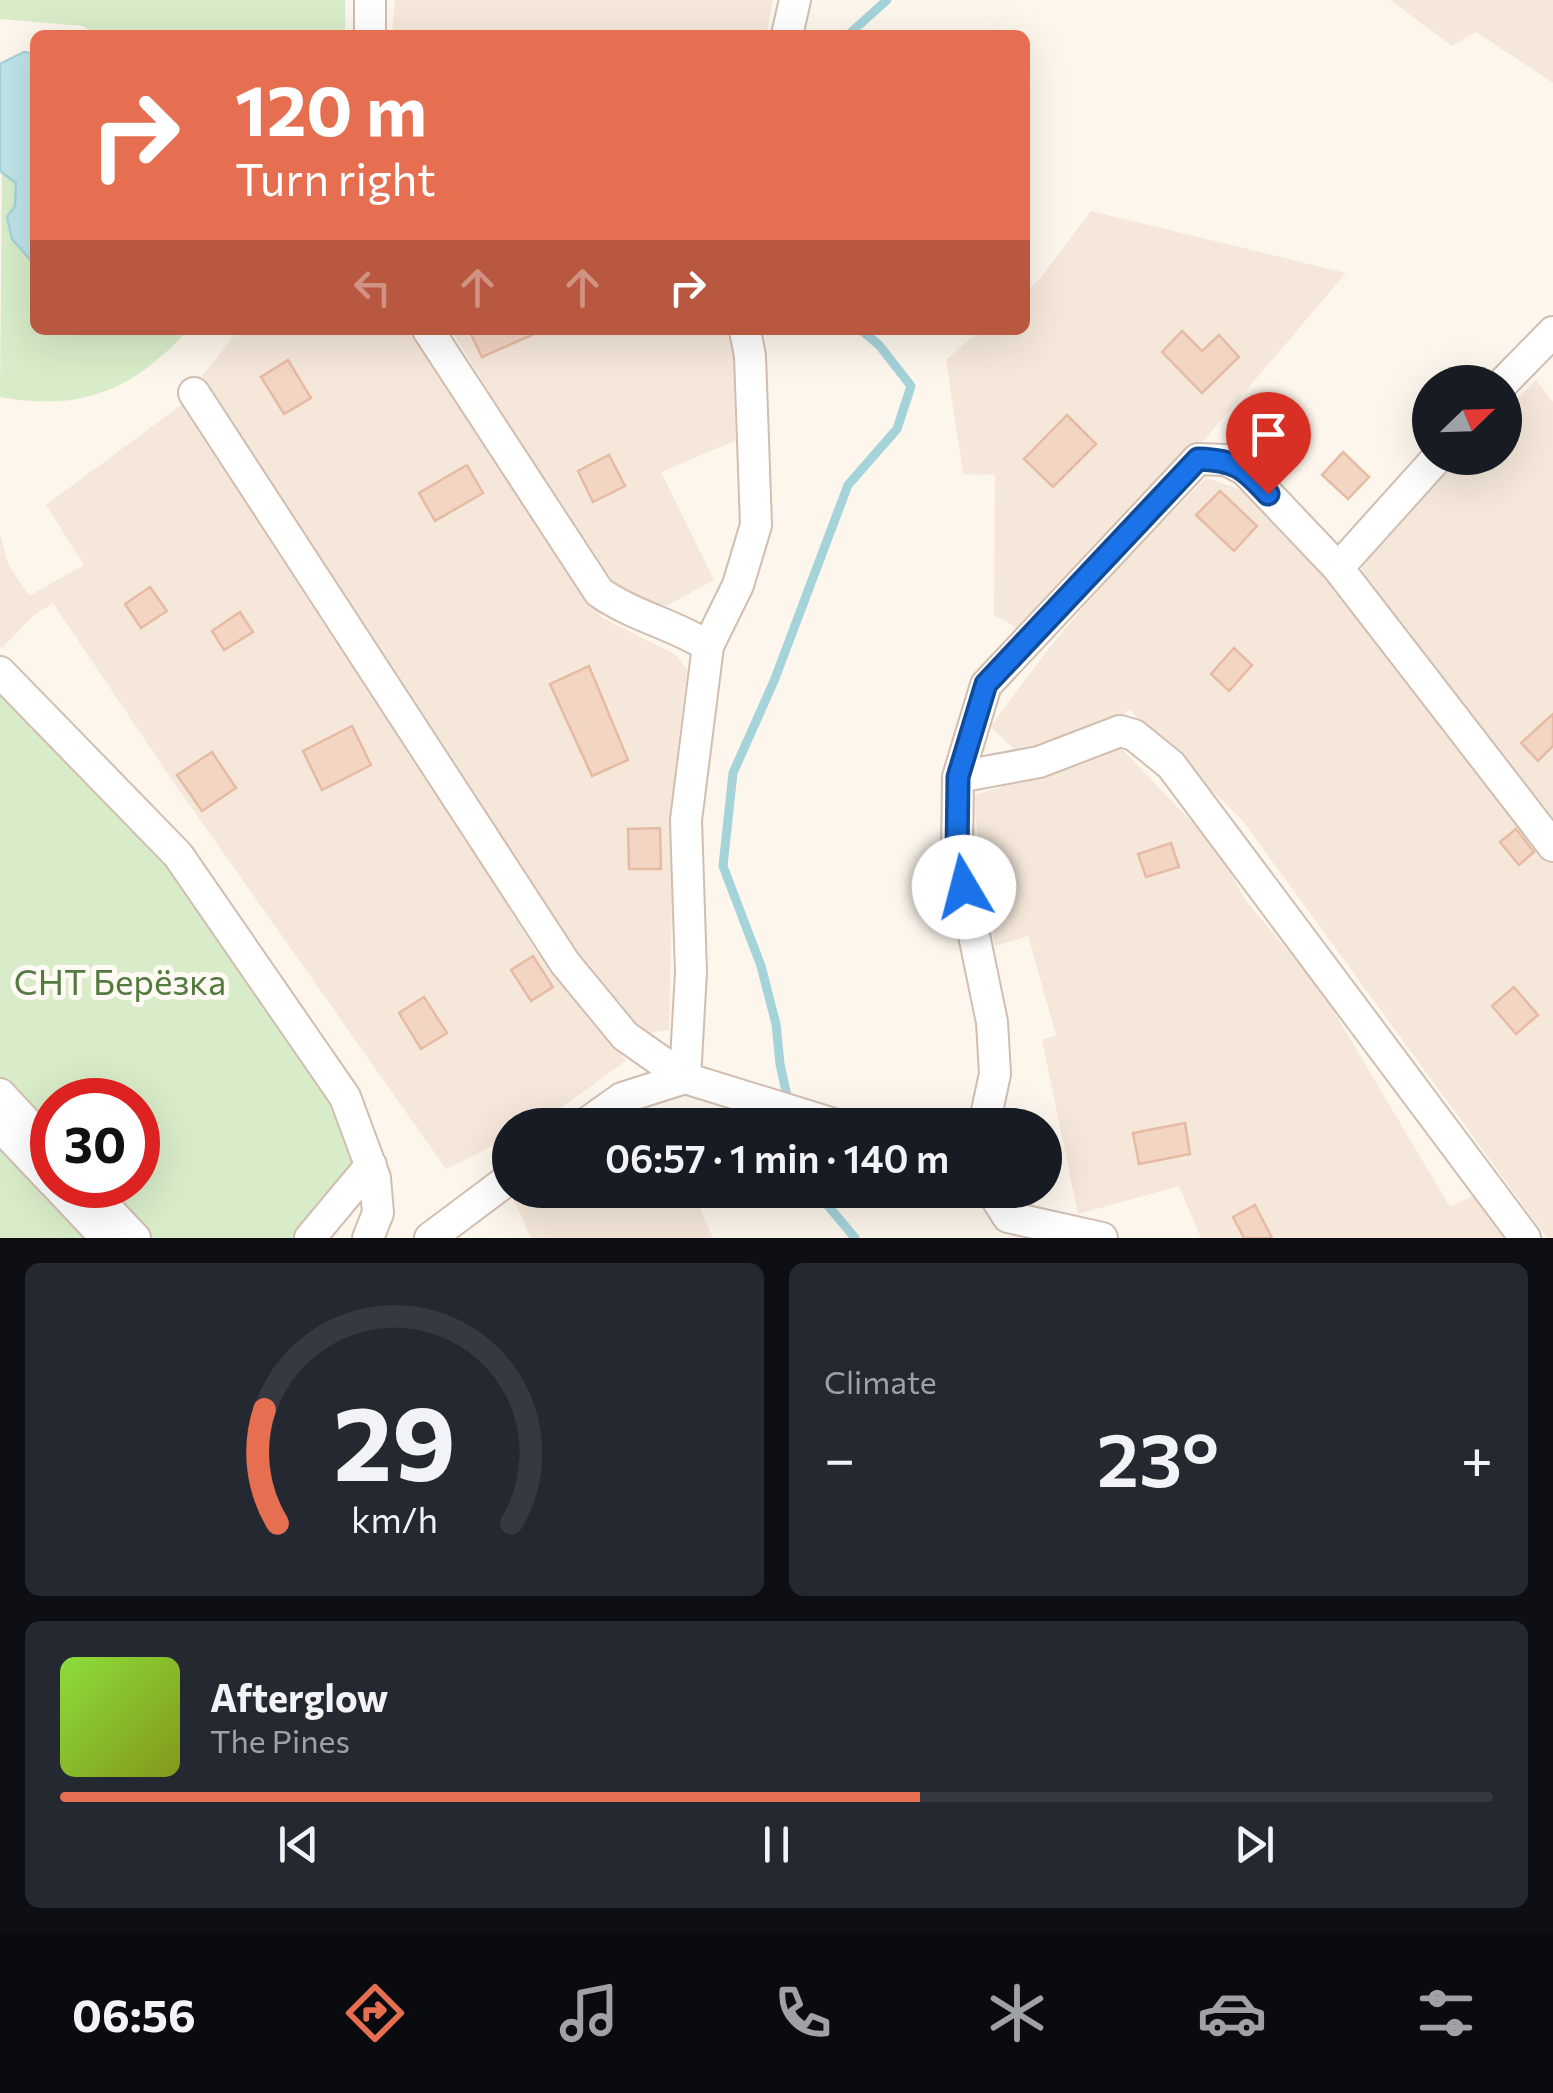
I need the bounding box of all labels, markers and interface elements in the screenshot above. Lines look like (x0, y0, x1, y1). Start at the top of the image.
text: 120 m (235, 65, 427, 150)
icon: right (70, 70, 200, 200)
text: Turn right (235, 150, 436, 205)
icon: left (345, 260, 400, 315)
icon: ahead (450, 260, 505, 315)
icon: ahead (555, 260, 610, 315)
icon: right (660, 260, 715, 315)
north arrow (1412, 365, 1522, 475)
map controls (1412, 365, 1522, 475)
pin (1226, 392, 1311, 495)
icon: arrive (1241, 407, 1296, 462)
position arrow (912, 835, 1016, 939)
park label: СНТ Берёзка (14, 959, 226, 1002)
speed limit sign: 30 (30, 1078, 160, 1208)
text: 06:57 · 1 min · 140 m (605, 1134, 949, 1181)
text: Climate (824, 1361, 937, 1401)
text: 29 (333, 1375, 456, 1502)
text: 23° (1097, 1411, 1219, 1502)
text: − (824, 1423, 855, 1490)
text: + (1461, 1423, 1493, 1490)
text: km/h (351, 1497, 438, 1540)
text: Afterglow (210, 1673, 388, 1720)
text: The Pines (210, 1720, 350, 1760)
icon: previous (271, 1817, 326, 1872)
icon: pause (749, 1817, 804, 1872)
icon: next (1227, 1817, 1282, 1872)
icon: directions (340, 1978, 410, 2048)
icon: music (554, 1978, 624, 2048)
icon: phone (768, 1978, 838, 2048)
icon: climate (982, 1978, 1052, 2048)
icon: car (1197, 1978, 1267, 2048)
icon: filters (1411, 1978, 1481, 2048)
text: 06:56 (72, 1986, 196, 2041)

